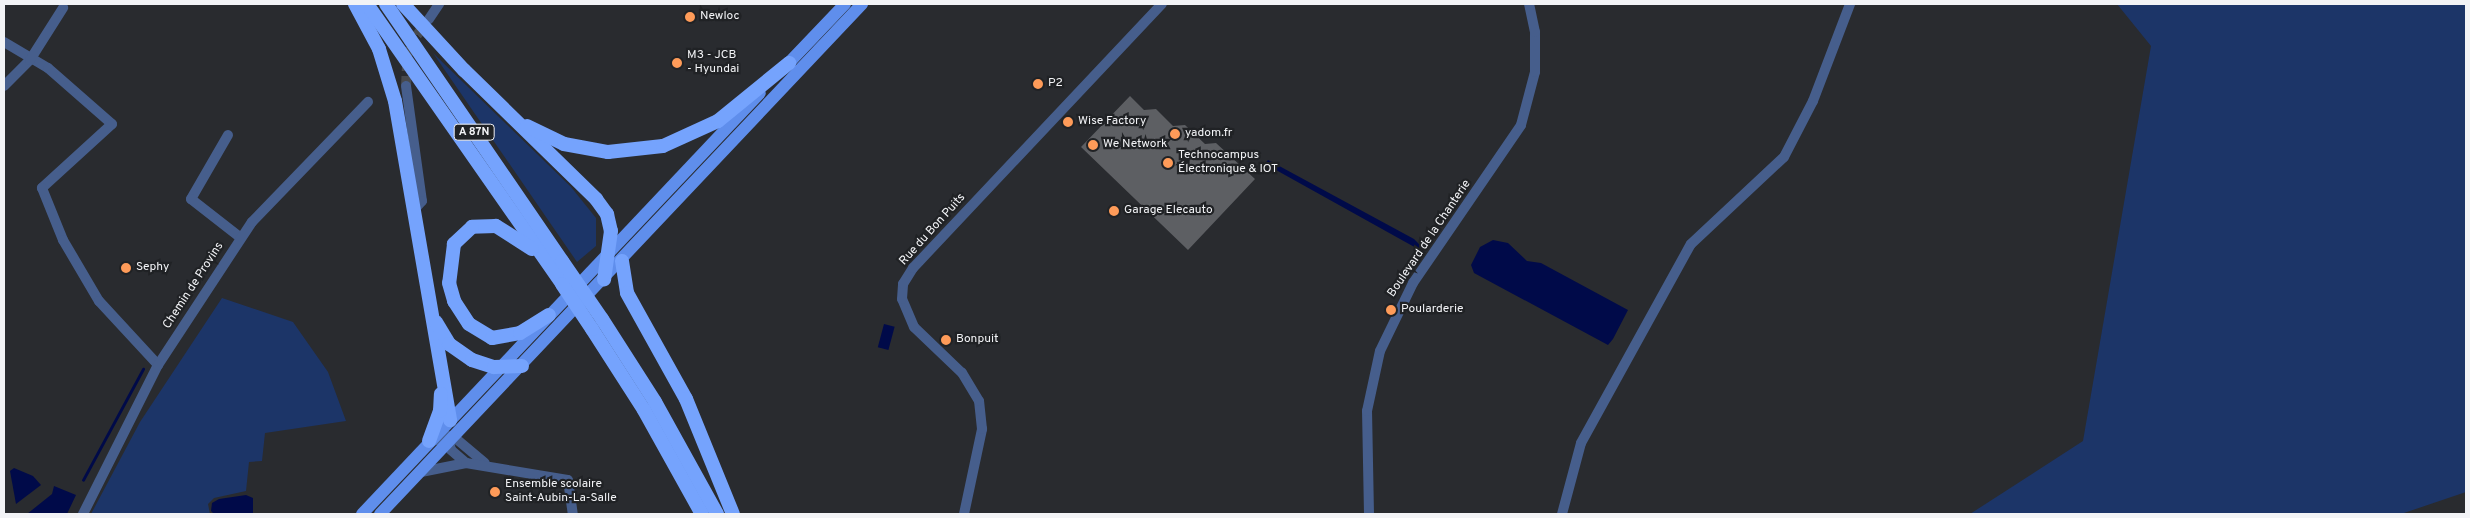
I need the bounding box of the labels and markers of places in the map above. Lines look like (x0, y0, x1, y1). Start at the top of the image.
place label: Newloc (700, 10, 739, 24)
marker: Newloc (684, 11, 696, 23)
place label: M3 - JCB - Hyundai (687, 49, 739, 77)
marker: M3 - JCB - Hyundai (671, 57, 683, 69)
place label: P2 (1048, 77, 1063, 91)
marker: P2 (1032, 78, 1044, 90)
place label: Wise Factory (1078, 115, 1146, 129)
marker: Wise Factory (1062, 116, 1074, 128)
place label: yadom.fr (1185, 127, 1232, 141)
marker: yadom.fr (1169, 128, 1181, 140)
place label: We Network (1103, 138, 1167, 152)
marker: We Network (1087, 139, 1099, 151)
place label: Technocampus Électronique & IOT (1178, 149, 1278, 177)
marker: Technocampus Électronique & IOT (1162, 157, 1174, 169)
place label: Garage Elecauto (1124, 204, 1213, 218)
marker: Garage Elecauto (1108, 205, 1120, 217)
place label: Sephy (136, 261, 169, 275)
marker: Sephy (120, 262, 132, 274)
place label: Poularderie (1401, 303, 1463, 317)
marker: Poularderie (1385, 304, 1397, 316)
place label: Bonpuit (956, 333, 999, 347)
marker: Bonpuit (940, 334, 952, 346)
place label: Ensemble scolaire Saint-Aubin-La-Salle (505, 478, 617, 506)
marker: Ensemble scolaire Saint-Aubin-La-Salle (489, 486, 501, 498)

